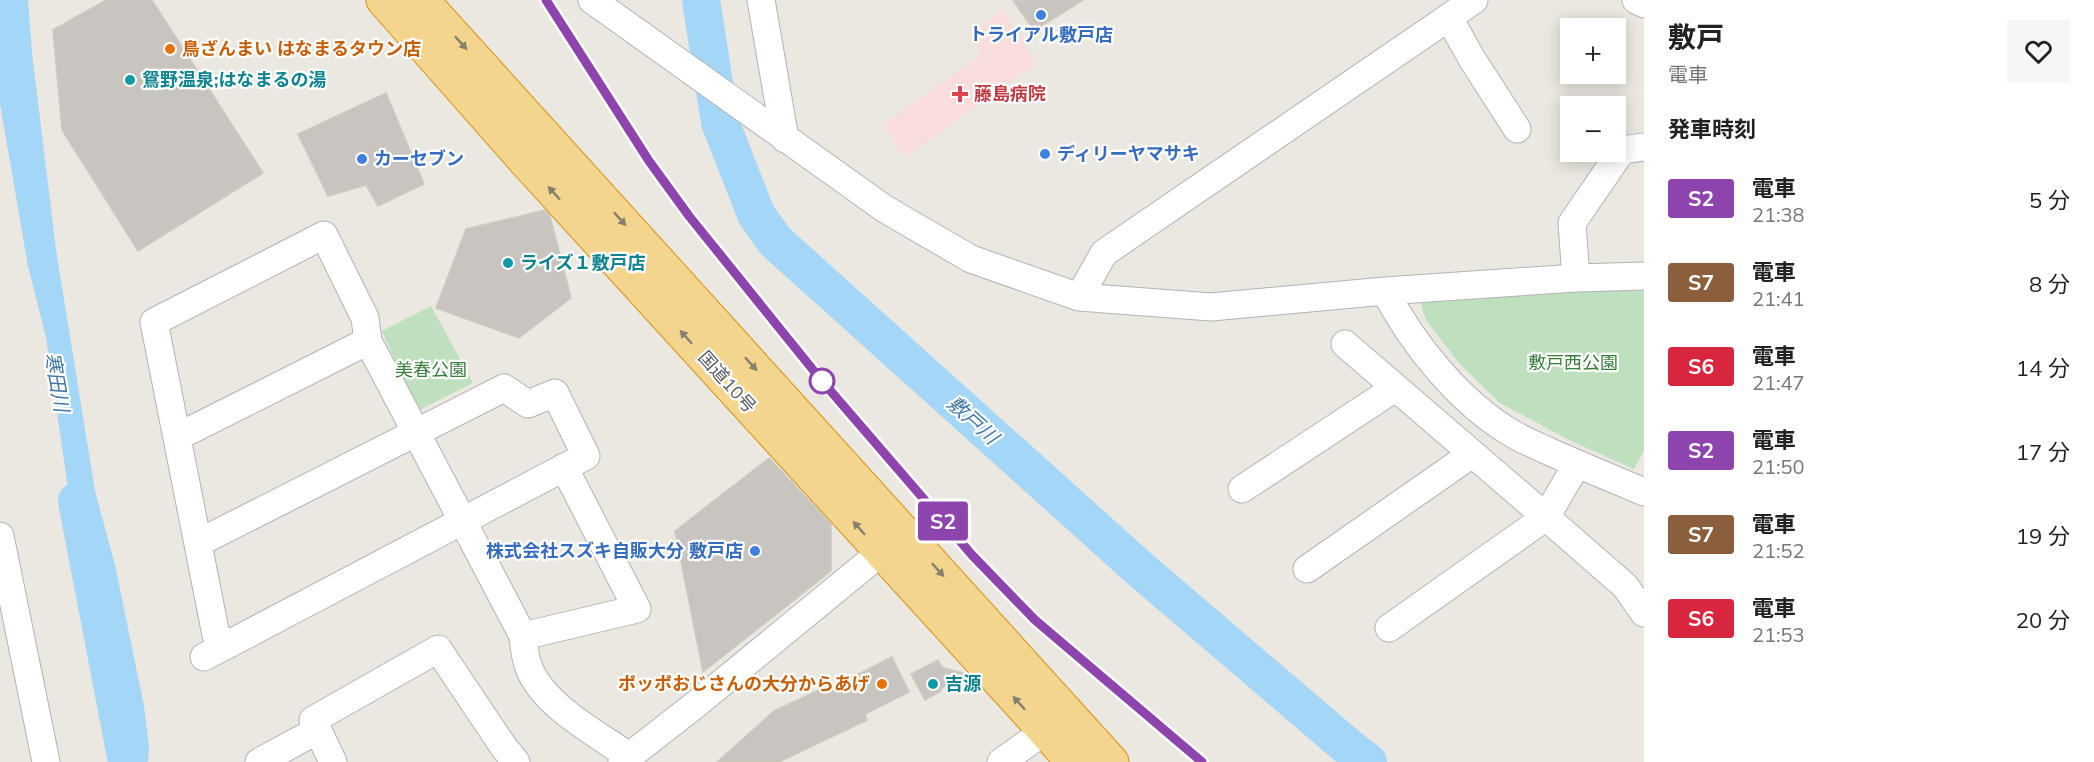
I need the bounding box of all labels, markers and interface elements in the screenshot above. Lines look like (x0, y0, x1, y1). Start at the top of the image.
marker: トライアル敷戸店 (1034, 8, 1048, 22)
map controls (1560, 18, 1626, 162)
button: + (1560, 18, 1626, 84)
text: 敷戸 (1668, 19, 1724, 54)
button: heart (2007, 20, 2070, 83)
place label: トライアル敷戸店 (969, 23, 1113, 46)
one-way arrow (454, 36, 468, 51)
place label: 鳥ざんまい はなまるタウン店 (182, 37, 421, 60)
marker: 鳥ざんまい はなまるタウン店 (163, 42, 177, 56)
text: 電車 (1668, 62, 1708, 87)
place label: 鴛野温泉;はなまるの湯 (142, 68, 326, 91)
marker: 鴛野温泉;はなまるの湯 (123, 73, 137, 87)
place label: 藤島病院 (974, 82, 1046, 105)
marker: 藤島病院 (951, 85, 969, 103)
button: − (1560, 96, 1626, 162)
text: 発車時刻 (1668, 115, 1756, 143)
place label: ディリーヤマサキ (1057, 142, 1200, 165)
place label: カーセブン (374, 147, 464, 170)
marker: ディリーヤマサキ (1038, 147, 1052, 161)
marker: カーセブン (355, 152, 369, 166)
text: 電車 (1752, 174, 1796, 202)
text: S2 (1688, 185, 1714, 211)
one-way arrow (548, 186, 562, 200)
text: 5 分 (2029, 186, 2070, 214)
text: 21:38 (1752, 202, 1805, 227)
one-way arrow (613, 211, 626, 226)
place label: ライズ１敷戸店 (520, 251, 645, 274)
marker: ライズ１敷戸店 (501, 256, 515, 270)
text: 電車 (1752, 258, 1796, 286)
text: S7 (1688, 269, 1714, 295)
text: 8 分 (2029, 270, 2070, 298)
text: 21:41 (1752, 286, 1805, 311)
one-way arrow (680, 330, 693, 345)
text: 電車 (1752, 342, 1796, 370)
street label: 国道10号 (694, 346, 761, 417)
water label: 寒田川 (40, 350, 75, 416)
park label: 敷戸西公園 (1528, 351, 1618, 374)
text: S6 (1688, 353, 1714, 379)
text: 14 分 (2016, 354, 2070, 382)
one-way arrow (744, 356, 758, 371)
park label: 美春公園 (395, 358, 467, 381)
unlabelled marker (809, 368, 835, 394)
text: 21:47 (1752, 370, 1805, 395)
water label: 敷戸川 (943, 390, 1005, 450)
text: 電車 (1752, 426, 1796, 454)
text: S2 (1688, 437, 1714, 463)
text: 17 分 (2016, 438, 2070, 466)
text: 21:50 (1752, 454, 1805, 479)
line badge: S2 (916, 502, 970, 540)
text: S2 (930, 508, 956, 534)
text: 電車 (1752, 510, 1796, 538)
one-way arrow (853, 521, 867, 535)
text: S7 (1688, 521, 1714, 547)
text: 19 分 (2016, 522, 2070, 550)
text: 21:52 (1752, 538, 1805, 563)
place label: 株式会社スズキ自販大分 敷戸店 (486, 539, 743, 562)
marker: 株式会社スズキ自販大分 敷戸店 (748, 544, 762, 558)
one-way arrow (931, 563, 945, 578)
text: 電車 (1752, 594, 1796, 622)
text: S6 (1688, 605, 1714, 631)
text: 20 分 (2016, 606, 2070, 634)
text: 21:53 (1752, 622, 1805, 647)
place label: ポッポおじさんの大分からあげ (618, 672, 870, 695)
place label: 吉源 (945, 672, 981, 695)
marker: ポッポおじさんの大分からあげ (875, 677, 889, 691)
marker: 吉源 (926, 677, 940, 691)
one-way arrow (1013, 696, 1026, 711)

